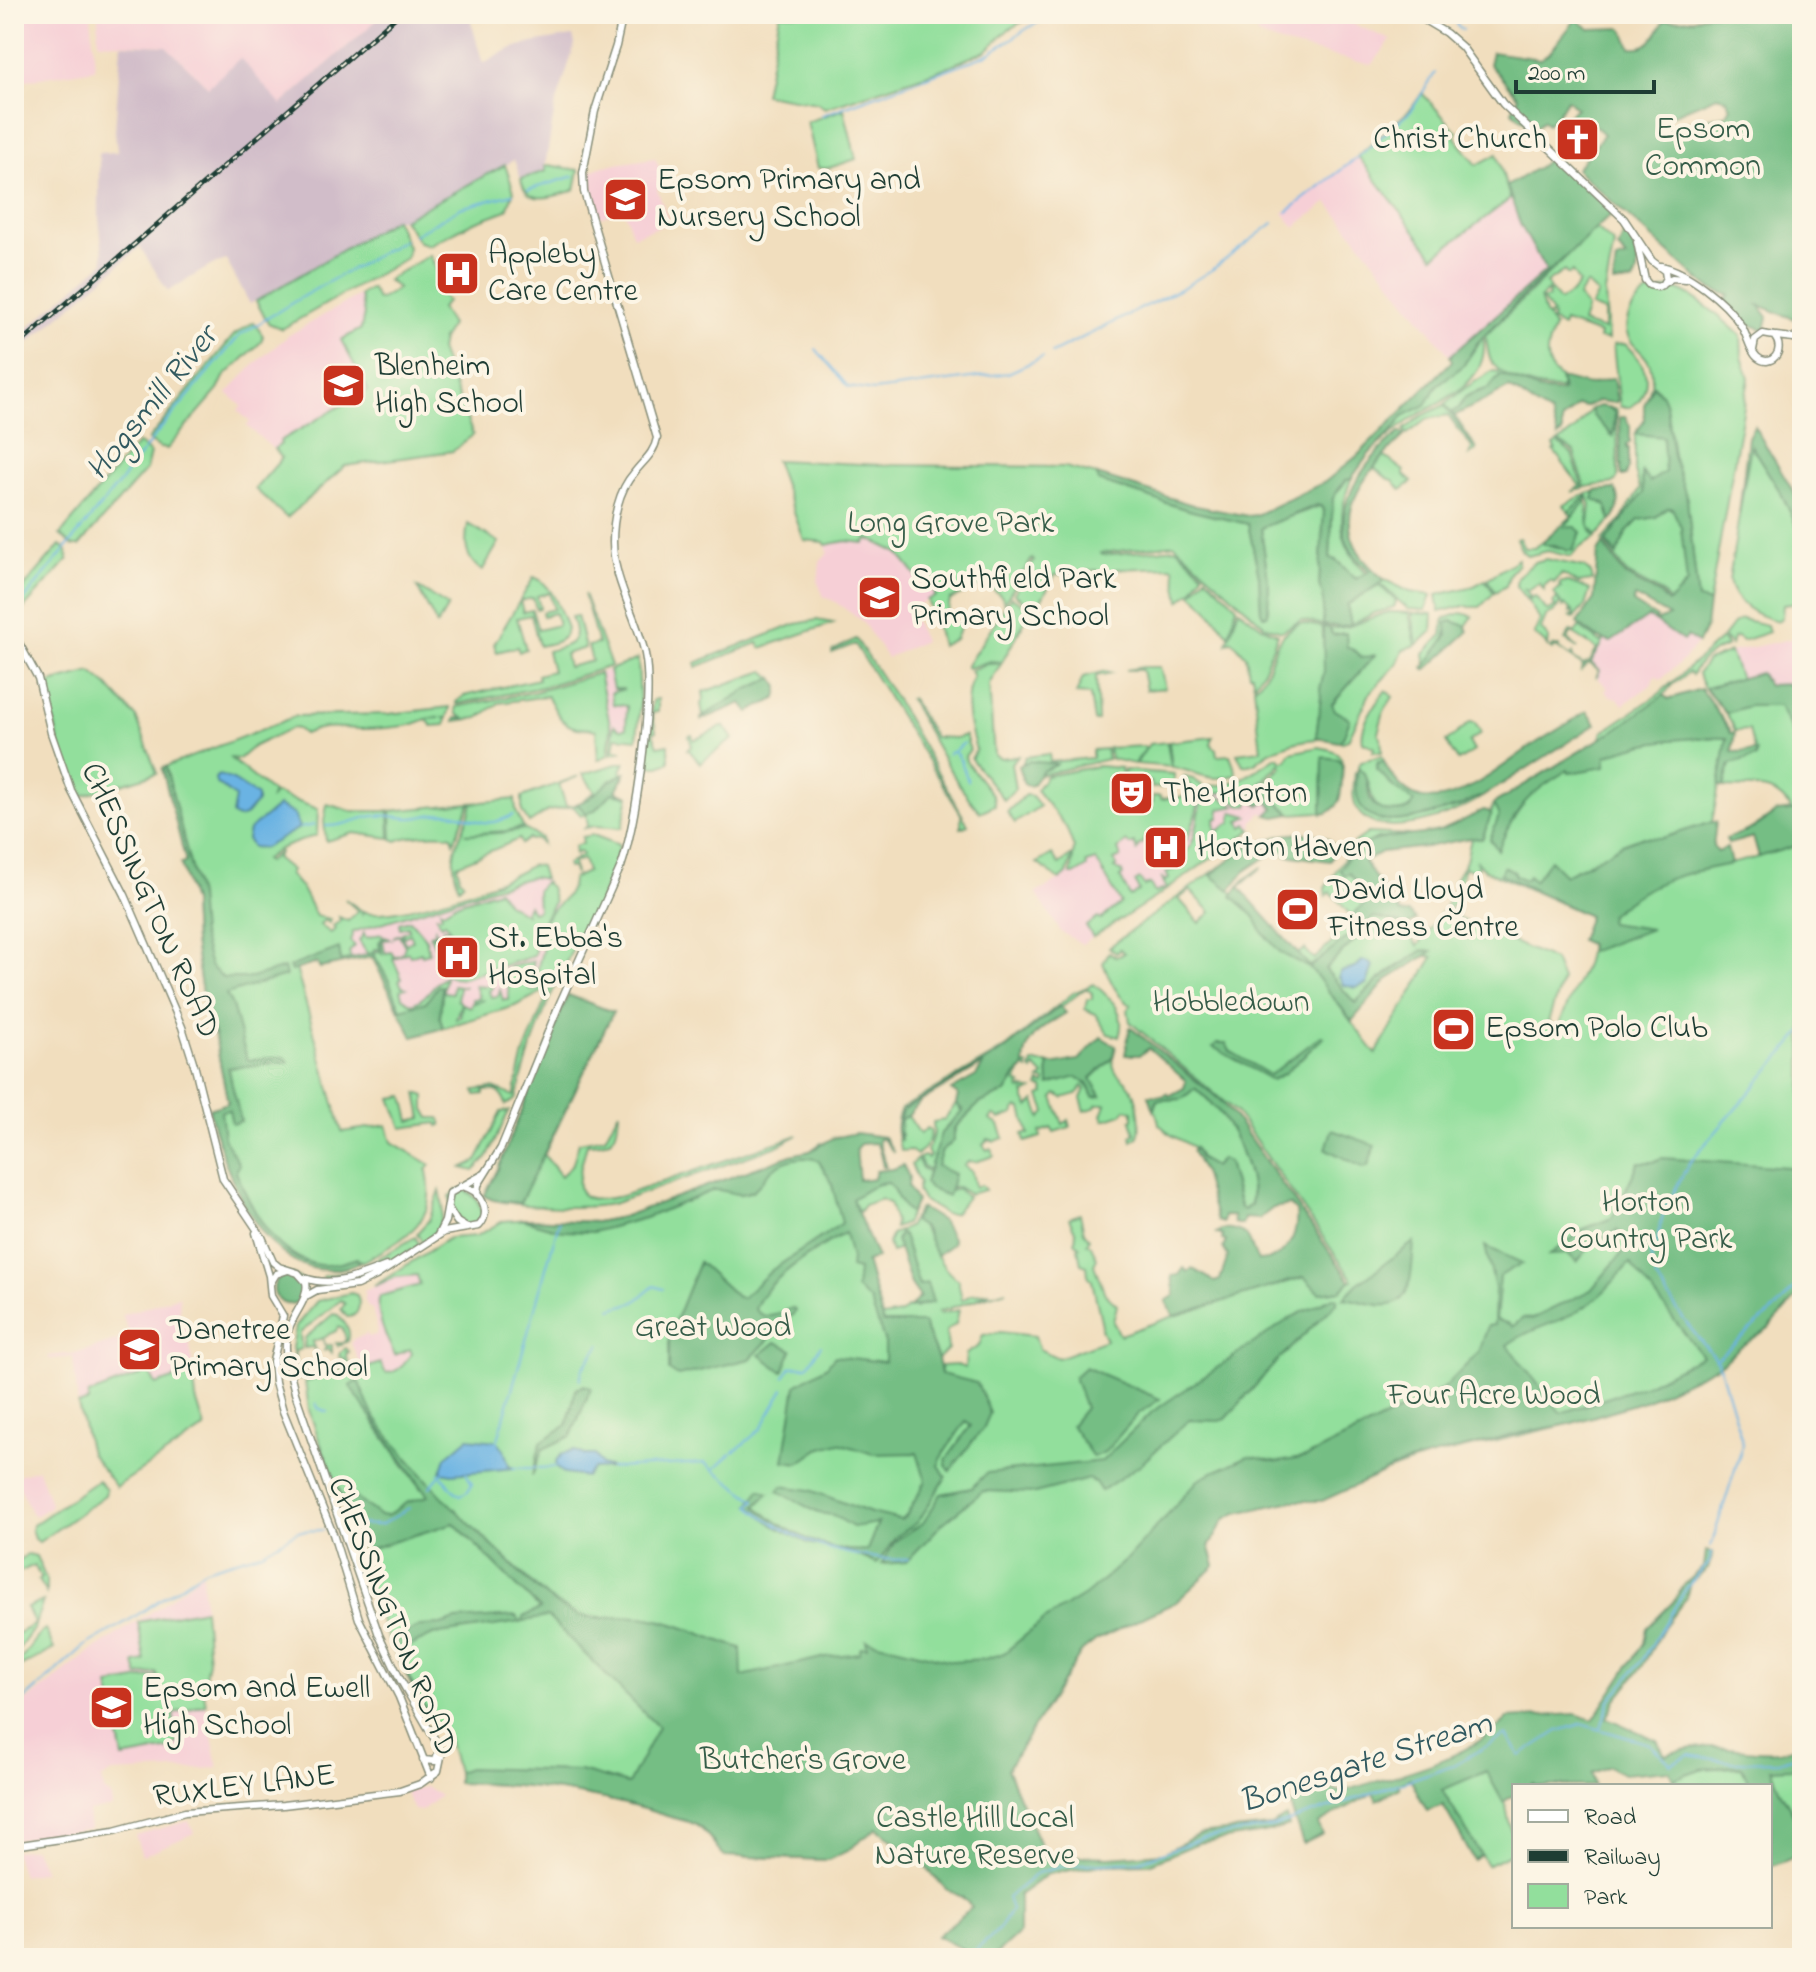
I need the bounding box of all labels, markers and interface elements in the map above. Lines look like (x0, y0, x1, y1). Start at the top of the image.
scale bar (1516, 44, 1654, 94)
text: 200 m (1528, 57, 1585, 92)
park label: Epsom Common (1645, 107, 1761, 191)
church icon: Christ Church (1554, 116, 1602, 164)
place label: Christ Church (1373, 117, 1547, 164)
place label: Epsom Primary and Nursery School (657, 158, 921, 242)
school or university icon: Epsom Primary and Nursery School (602, 175, 650, 223)
place label: Appleby Care Centre (488, 232, 638, 316)
hospital icon: Appleby Care Centre (433, 249, 481, 297)
water label: Hogsmill River (75, 312, 234, 493)
place label: Blenheim High School (374, 344, 523, 428)
school or university icon: Blenheim High School (320, 361, 368, 409)
park label: Long Grove Park (848, 501, 1055, 548)
place label: Southfield Park Primary School (911, 557, 1117, 641)
school or university icon: Southfield Park Primary School (856, 574, 904, 622)
street label: CHESSINGTON ROAD (67, 756, 231, 1046)
theatre icon: The Horton (1108, 770, 1156, 818)
place label: The Horton (1163, 771, 1307, 818)
hospital icon: Horton Haven (1142, 824, 1190, 872)
place label: Horton Haven (1197, 825, 1373, 872)
place label: David Lloyd Fitness Centre (1327, 868, 1519, 952)
sports icon: David Lloyd Fitness Centre (1273, 885, 1321, 933)
place label: St. Ebba's Hospital (488, 916, 623, 1000)
hospital icon: St. Ebba's Hospital (433, 933, 481, 981)
park label: Hobbledown (1152, 980, 1310, 1027)
sports icon: Epsom Polo Club (1430, 1005, 1478, 1053)
place label: Epsom Polo Club (1485, 1006, 1708, 1053)
park label: Horton Country Park (1560, 1180, 1733, 1264)
park label: Great Wood (635, 1305, 791, 1352)
place label: Danetree Primary School (169, 1308, 368, 1392)
school or university icon: Danetree Primary School (115, 1325, 163, 1373)
park label: Four Acre Wood (1387, 1373, 1600, 1420)
street label: CHESSINGTON ROAD (314, 1470, 468, 1764)
place label: Epsom and Ewell High School (143, 1666, 370, 1750)
school or university icon: Epsom and Ewell High School (88, 1683, 136, 1731)
water label: Bonesgate Stream (1233, 1699, 1499, 1828)
park label: Butcher's Grove (699, 1738, 907, 1785)
street label: RUXLEY LANE (150, 1753, 338, 1821)
legend (1512, 1784, 1772, 1928)
park label: Castle Hill Local Nature Reserve (875, 1796, 1076, 1880)
text: Road (1584, 1801, 1637, 1836)
text: Railway (1584, 1841, 1661, 1877)
text: Park (1584, 1881, 1628, 1916)

